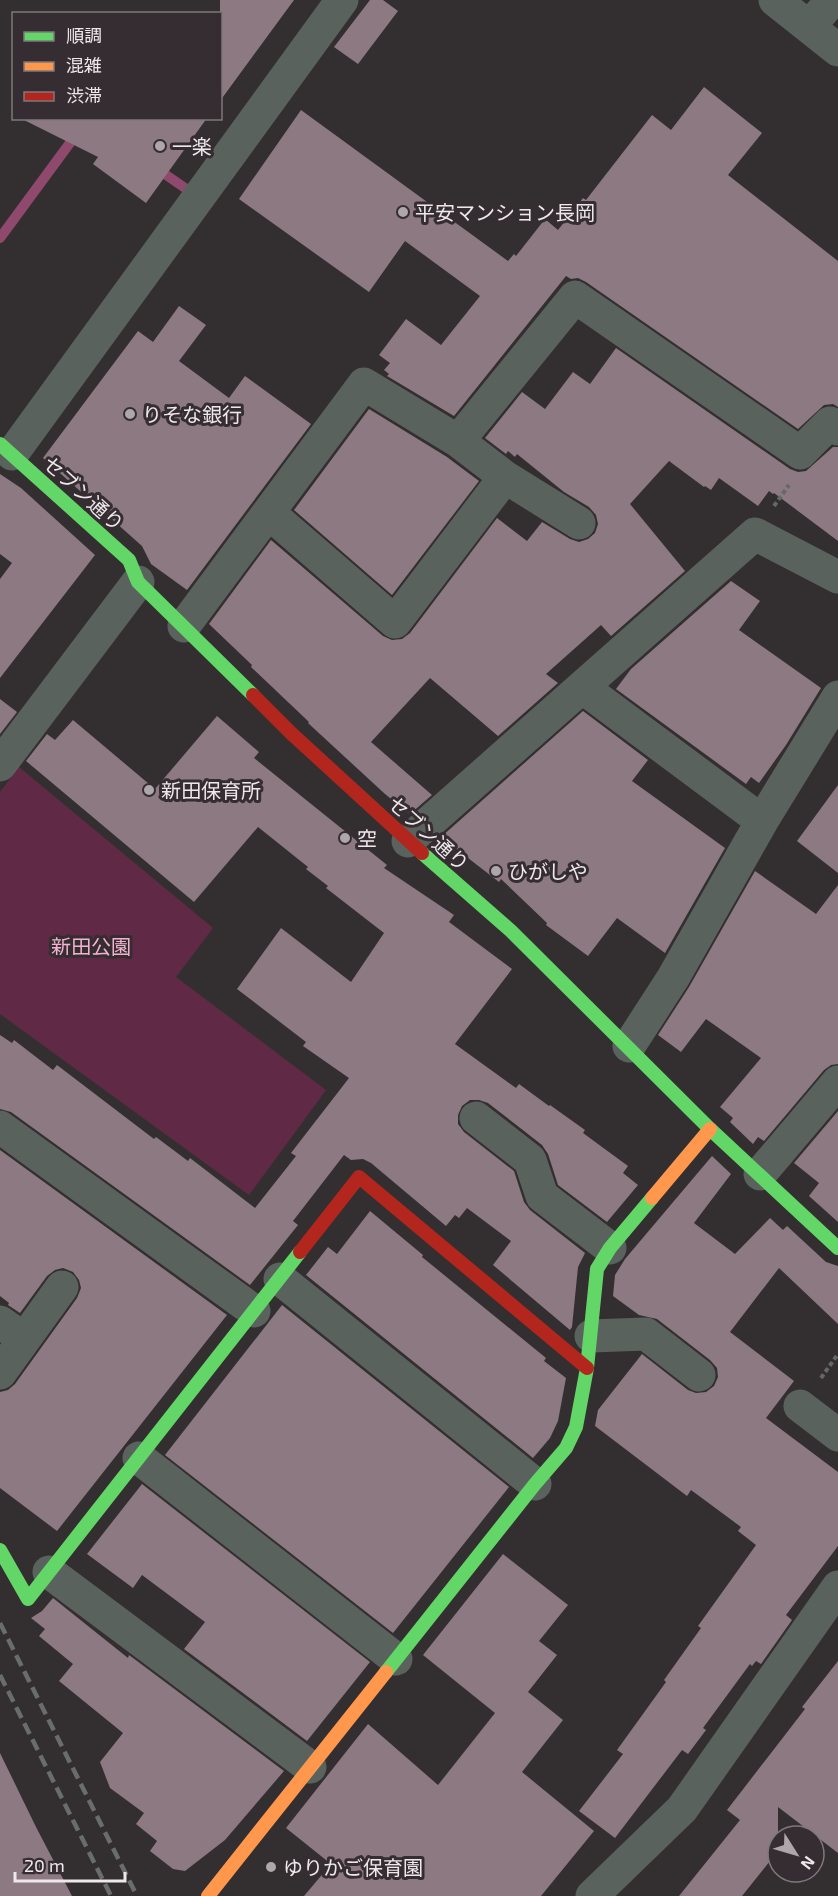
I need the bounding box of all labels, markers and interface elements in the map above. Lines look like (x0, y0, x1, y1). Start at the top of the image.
legend (12, 12, 222, 120)
text: 順調 (66, 24, 102, 46)
text: 混雑 (66, 54, 102, 76)
text: 渋滞 (66, 84, 102, 106)
place label: 一楽 (172, 134, 212, 158)
marker: 一楽 (153, 139, 167, 153)
place label: 平安マンション長岡 (415, 200, 595, 224)
marker: 平安マンション長岡 (396, 205, 410, 219)
place label: りそな銀行 (142, 402, 242, 426)
marker: りそな銀行 (123, 407, 137, 421)
street label: セブン通り (39, 451, 129, 535)
place label: 新田保育所 (161, 778, 261, 802)
marker: 新田保育所 (142, 783, 156, 797)
street label: セブン通り (384, 791, 474, 875)
place label: 空 (357, 826, 377, 850)
marker: 空 (338, 831, 352, 845)
place label: ひがしや (508, 859, 588, 883)
marker: ひがしや (489, 864, 503, 878)
park label: 新田公園 (51, 934, 131, 958)
north arrow (766, 1824, 826, 1884)
scale bar (15, 1845, 124, 1883)
text: N (797, 1853, 819, 1874)
text: 20 m (24, 1854, 65, 1876)
place label: ゆりかご保育園 (283, 1855, 423, 1879)
marker: ゆりかご保育園 (264, 1860, 278, 1874)

